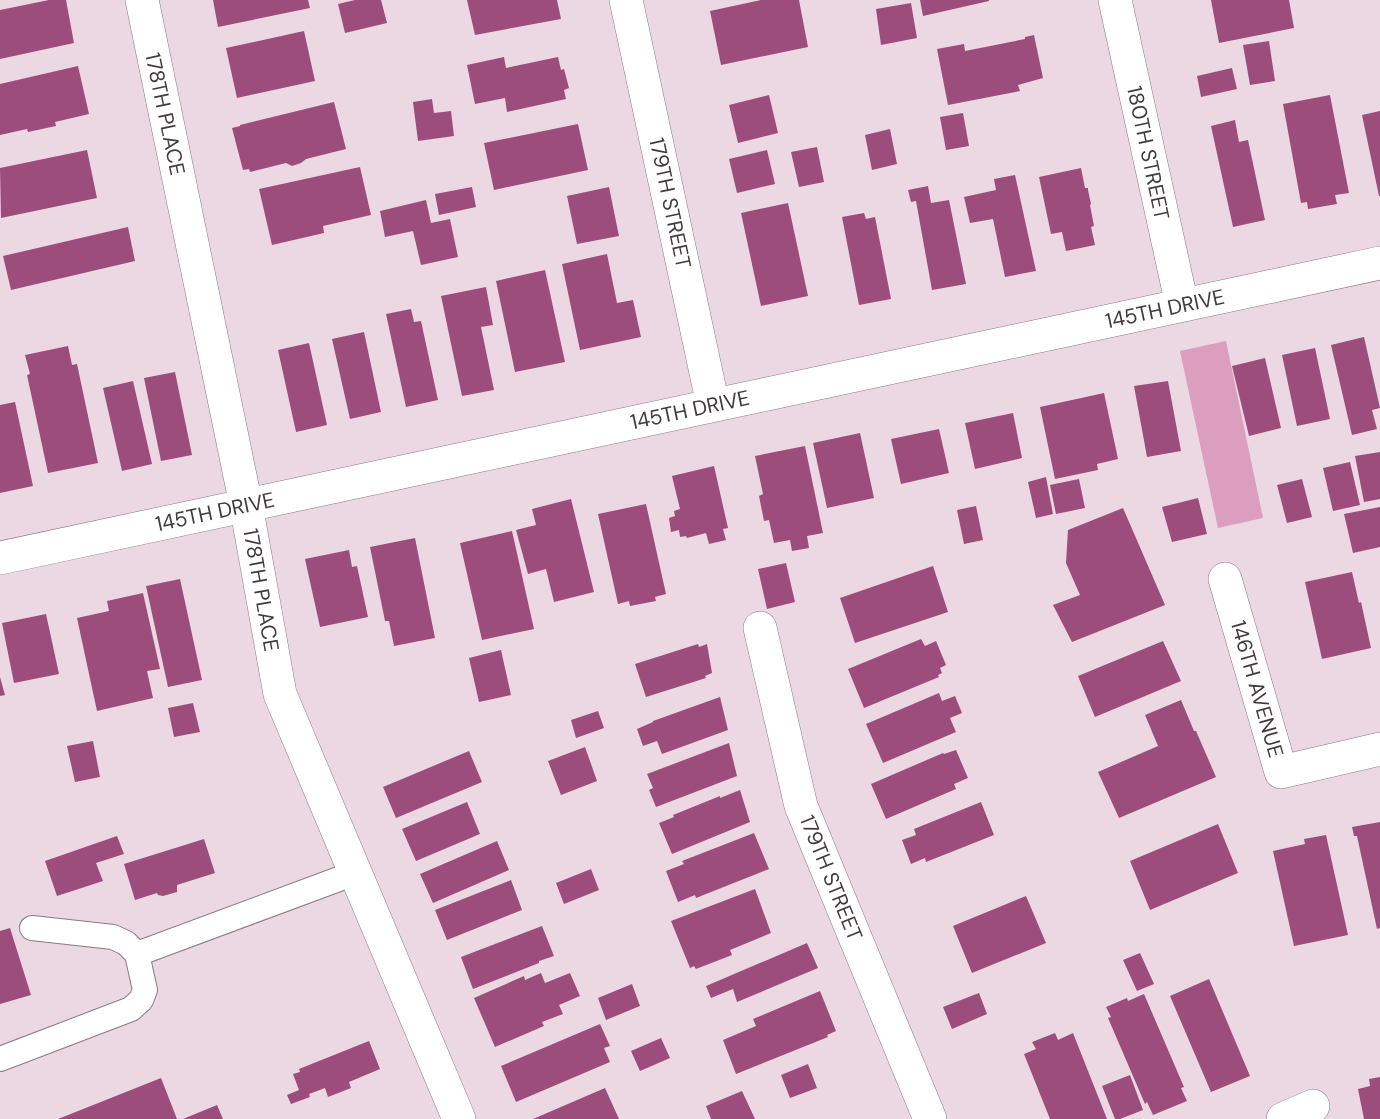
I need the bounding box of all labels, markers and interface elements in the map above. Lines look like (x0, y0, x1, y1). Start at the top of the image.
street label: 178TH PLACE (138, 50, 192, 178)
street label: 180TH STREET (1120, 83, 1176, 223)
street label: 179TH STREET (642, 135, 698, 271)
street label: 145TH DRIVE (1103, 283, 1227, 335)
street label: 145TH DRIVE (628, 384, 752, 436)
street label: 145TH DRIVE (153, 486, 277, 538)
street label: 178TH PLACE (236, 526, 286, 654)
street label: 146TH AVENUE (1224, 617, 1290, 761)
street label: 179TH STREET (793, 811, 869, 945)

